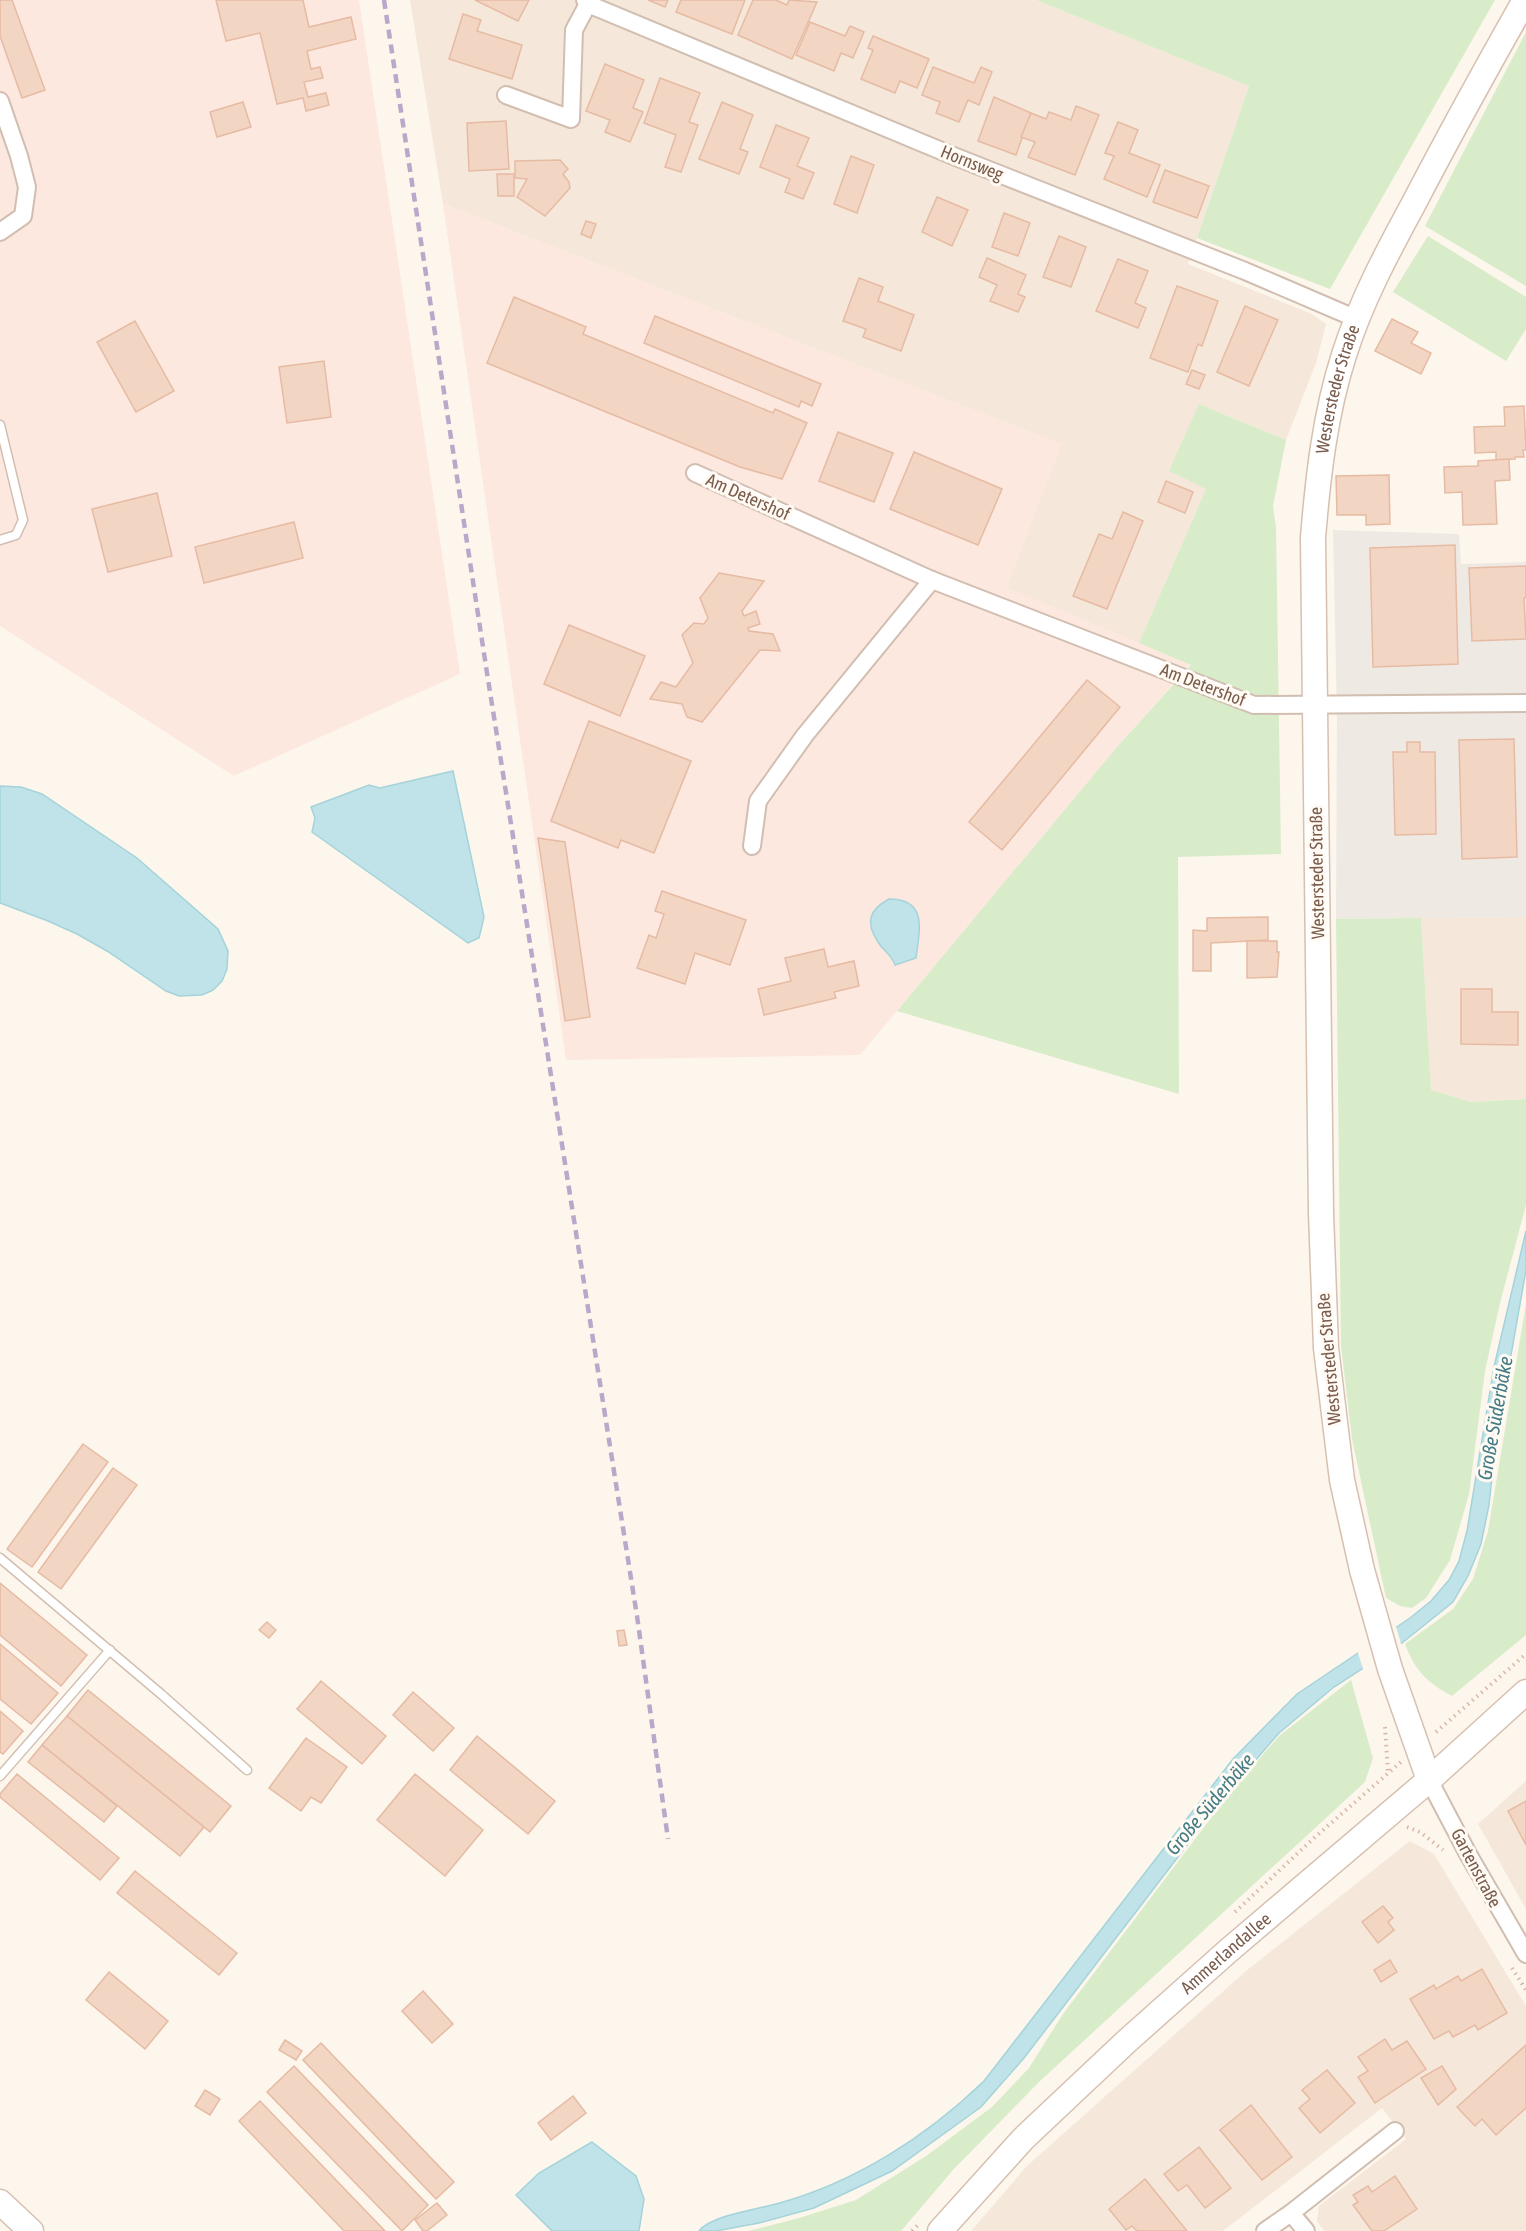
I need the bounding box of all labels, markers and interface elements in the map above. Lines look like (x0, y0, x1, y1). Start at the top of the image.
street label: Hornsweg (938, 140, 1007, 185)
street label: Westersteder Straße (1311, 322, 1364, 455)
street label: Am Detershof (703, 469, 793, 524)
street label: Am Detershof (1158, 659, 1249, 710)
street label: Westersteder Straße (1305, 807, 1328, 939)
street label: Westersteder Straße (1312, 1292, 1345, 1426)
water label: Große Süderbäke (1472, 1354, 1517, 1482)
water label: Große Süderbäke (1161, 1748, 1259, 1859)
street label: Gartenstraße (1447, 1825, 1506, 1911)
street label: Ammerlandallee (1176, 1908, 1275, 1998)

